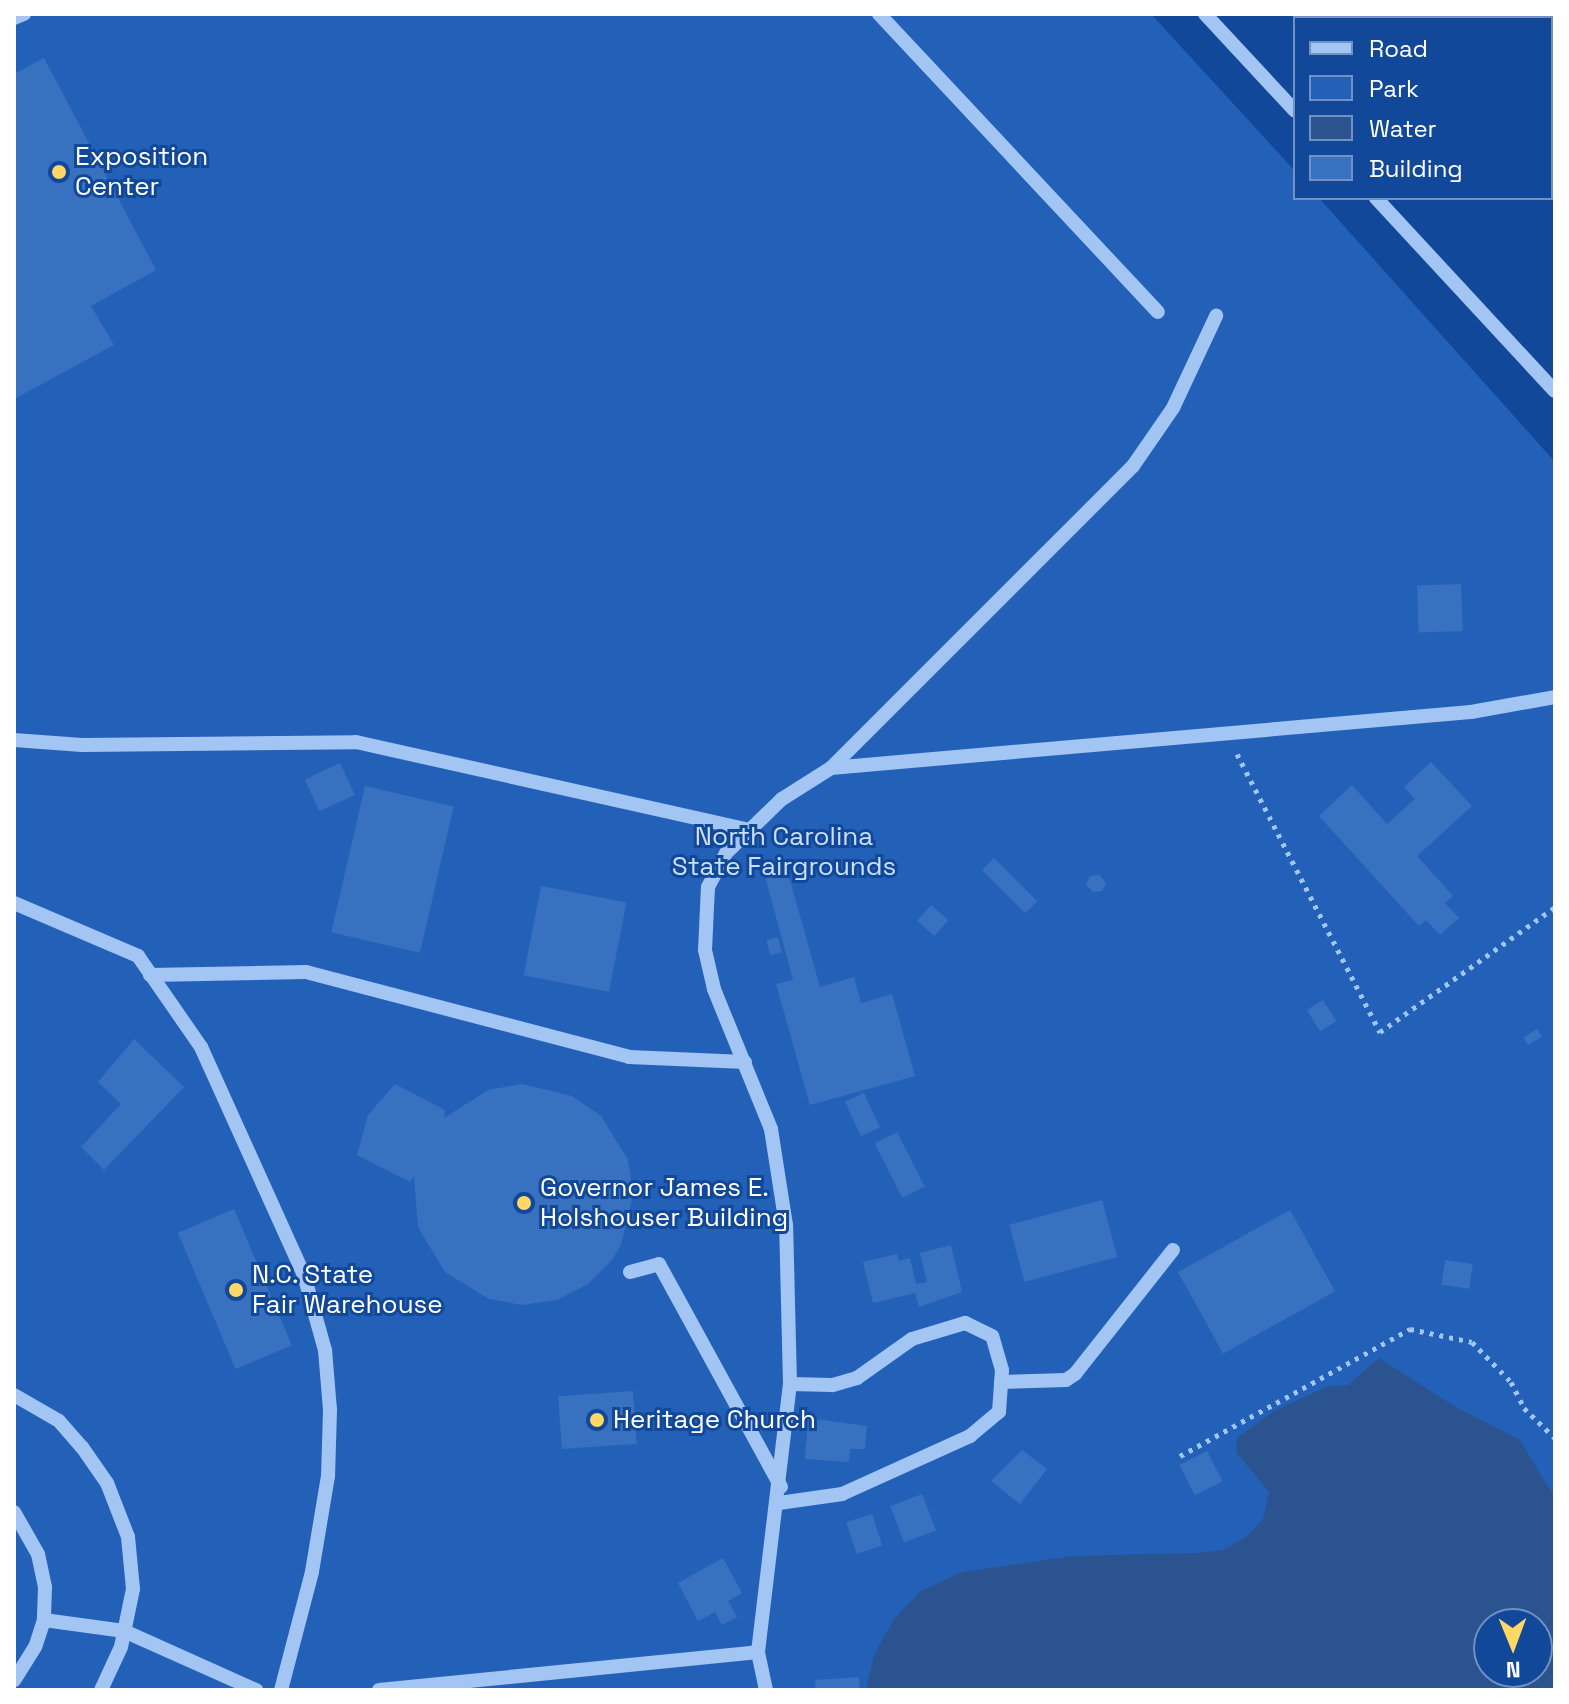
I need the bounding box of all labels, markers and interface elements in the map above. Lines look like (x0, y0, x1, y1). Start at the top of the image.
legend (1293, 16, 1553, 200)
text: Road (1369, 33, 1428, 64)
text: Park (1369, 73, 1419, 104)
text: Water (1369, 113, 1437, 144)
place label: Exposition Center (75, 141, 208, 202)
text: Building (1369, 153, 1463, 184)
marker: Exposition Center (50, 163, 68, 181)
park label: North Carolina State Fairgrounds (672, 821, 896, 882)
place label: Governor James E. Holshouser Building (540, 1172, 788, 1234)
marker: Governor James E. Holshouser Building (515, 1194, 533, 1212)
place label: N.C. State Fair Warehouse (252, 1259, 443, 1320)
marker: N.C. State Fair Warehouse (227, 1281, 245, 1299)
place label: Heritage Church (613, 1404, 816, 1436)
marker: Heritage Church (588, 1411, 606, 1429)
north arrow (1473, 1608, 1553, 1688)
text: N (1506, 1656, 1521, 1684)

